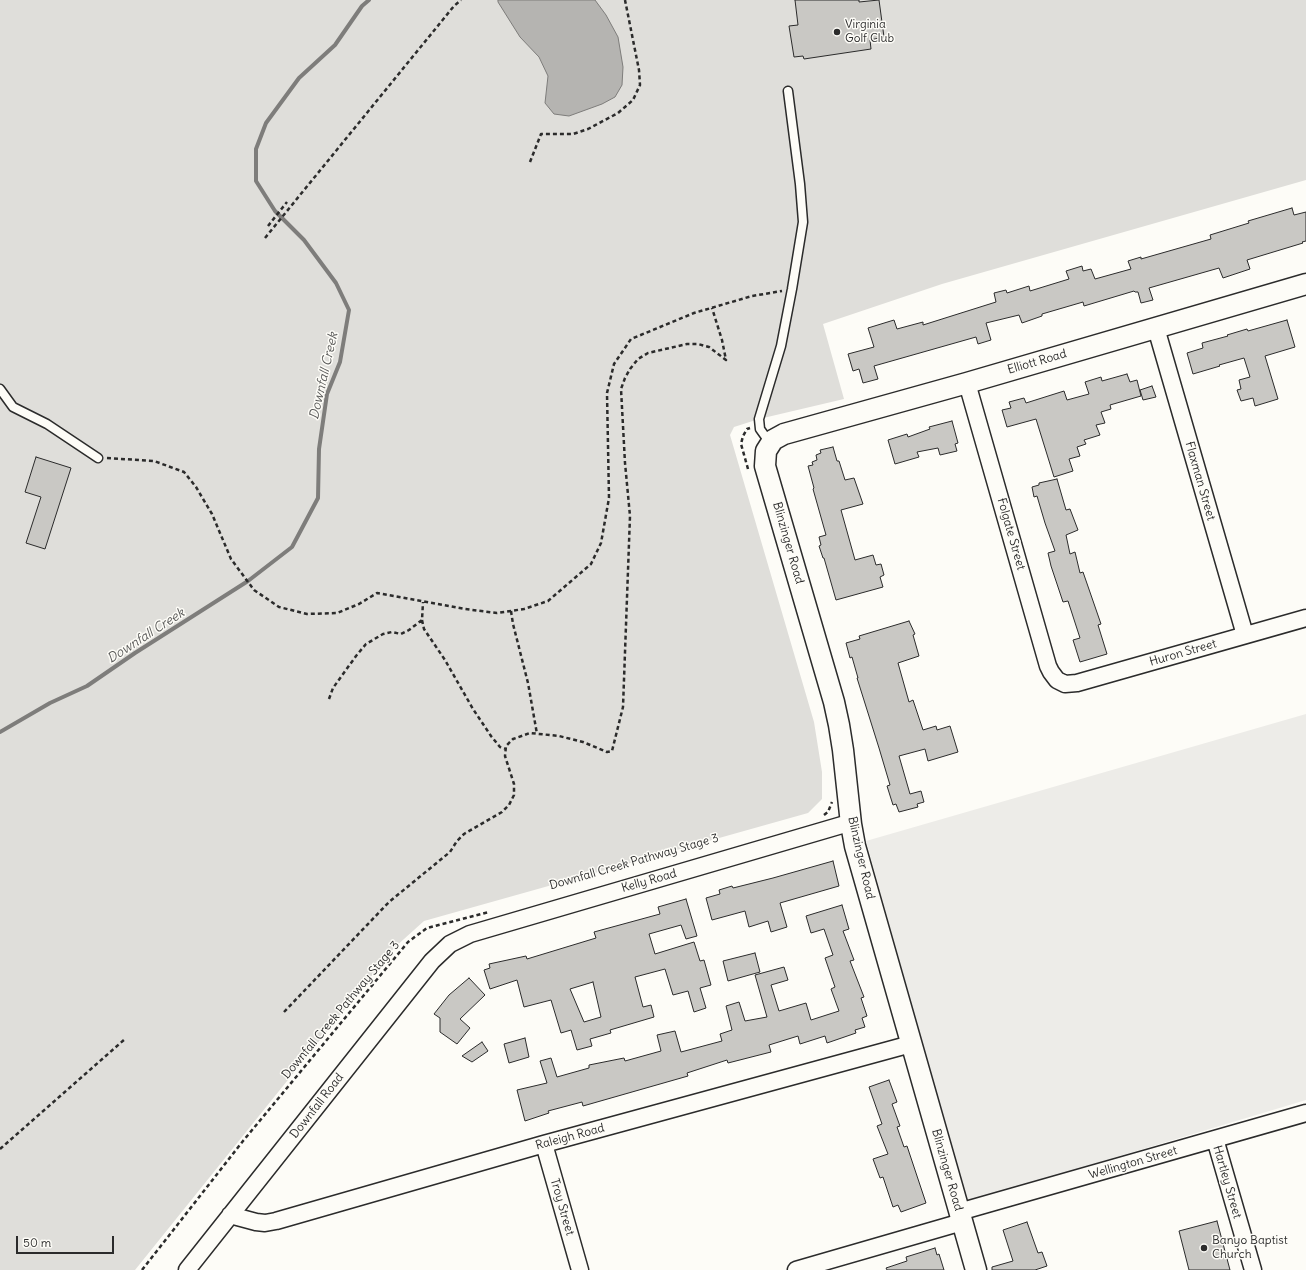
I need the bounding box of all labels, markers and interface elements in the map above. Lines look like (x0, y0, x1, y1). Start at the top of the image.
place label: Virginia Golf Club (845, 18, 894, 46)
marker: Virginia Golf Club (832, 27, 842, 37)
water label: Downfall Creek (306, 331, 342, 421)
street label: Elliott Road (1006, 347, 1068, 377)
street label: Flaxman Street (1182, 440, 1218, 522)
street label: Folgate Street (994, 496, 1028, 572)
street label: Blinzinger Road (769, 500, 807, 586)
water label: Downfall Creek (105, 605, 187, 667)
street label: Huron Street (1148, 637, 1218, 669)
street label: Blinzinger Road (844, 815, 878, 901)
street label: Downfall Creek Pathway Stage 3 (548, 831, 720, 893)
street label: Kelly Road (620, 866, 678, 896)
street label: Downfall Creek Pathway Stage 3 (279, 938, 403, 1082)
street label: Downfall Road (287, 1071, 347, 1141)
street label: Raleigh Road (534, 1121, 606, 1153)
street label: Blinzinger Road (928, 1127, 966, 1213)
street label: Wellington Street (1087, 1144, 1179, 1182)
street label: Hartley Street (1210, 1144, 1244, 1220)
street label: Troy Street (547, 1177, 577, 1237)
scale bar (18, 1228, 116, 1254)
place label: Banyo Baptist Church (1212, 1234, 1288, 1262)
text: 50 m (23, 1235, 51, 1250)
marker: Banyo Baptist Church (1199, 1243, 1209, 1253)

